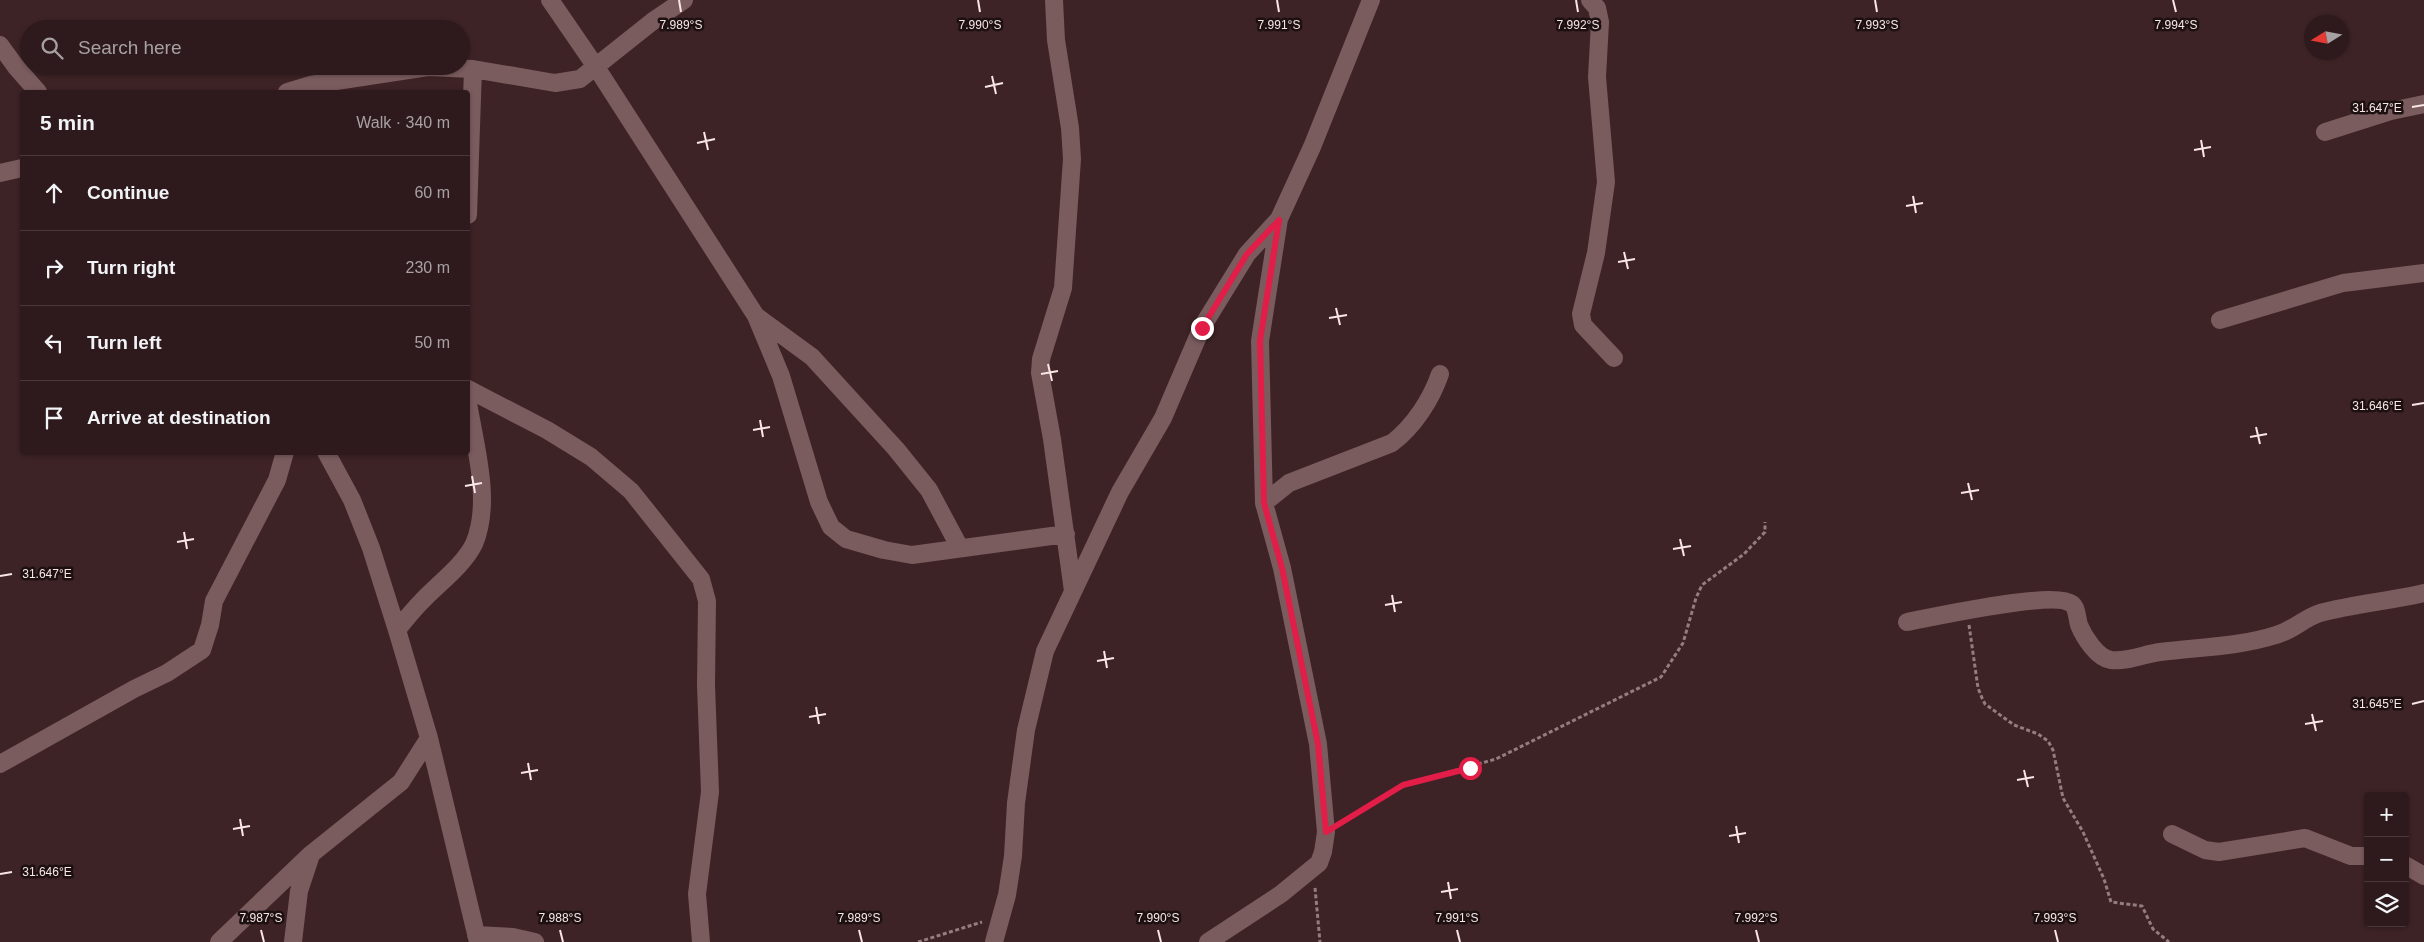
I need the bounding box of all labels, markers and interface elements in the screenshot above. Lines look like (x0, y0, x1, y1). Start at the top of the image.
north arrow (2304, 15, 2349, 60)
text: 7.989°S (660, 18, 702, 32)
text: 7.990°S (959, 18, 1001, 32)
text: 7.991°S (1258, 18, 1300, 32)
text: 7.992°S (1557, 18, 1599, 32)
text: 7.993°S (1856, 18, 1898, 32)
text: 7.994°S (2155, 18, 2197, 32)
search box (20, 20, 470, 75)
icon: search (38, 34, 66, 62)
text: Search here (78, 37, 182, 58)
text: 31.647°E (2352, 101, 2402, 115)
text: 5 min (40, 111, 95, 134)
text: Walk · 340 m (356, 114, 450, 131)
icon: ahead (40, 179, 68, 207)
text: Continue (87, 182, 169, 203)
text: 60 m (414, 184, 450, 201)
icon: right (40, 254, 68, 282)
text: Turn right (87, 257, 175, 278)
text: 230 m (406, 259, 450, 276)
route end (1191, 317, 1214, 340)
icon: left (40, 329, 68, 357)
text: Turn left (87, 332, 162, 353)
text: 50 m (414, 334, 450, 351)
text: 31.646°E (2352, 399, 2402, 413)
icon: arrive (40, 404, 68, 432)
text: Arrive at destination (87, 407, 271, 428)
text: 31.647°E (22, 567, 72, 581)
text: 31.645°E (2352, 697, 2402, 711)
route start (1459, 757, 1482, 780)
map controls (2364, 792, 2409, 927)
button: + (2364, 792, 2409, 837)
button: − (2364, 837, 2409, 882)
text: 31.646°E (22, 865, 72, 879)
button: layers (2364, 882, 2409, 927)
text: 7.987°S (240, 911, 282, 925)
text: 7.988°S (539, 911, 581, 925)
text: 7.989°S (838, 911, 880, 925)
text: 7.990°S (1137, 911, 1179, 925)
text: 7.991°S (1436, 911, 1478, 925)
text: 7.992°S (1735, 911, 1777, 925)
text: 7.993°S (2034, 911, 2076, 925)

